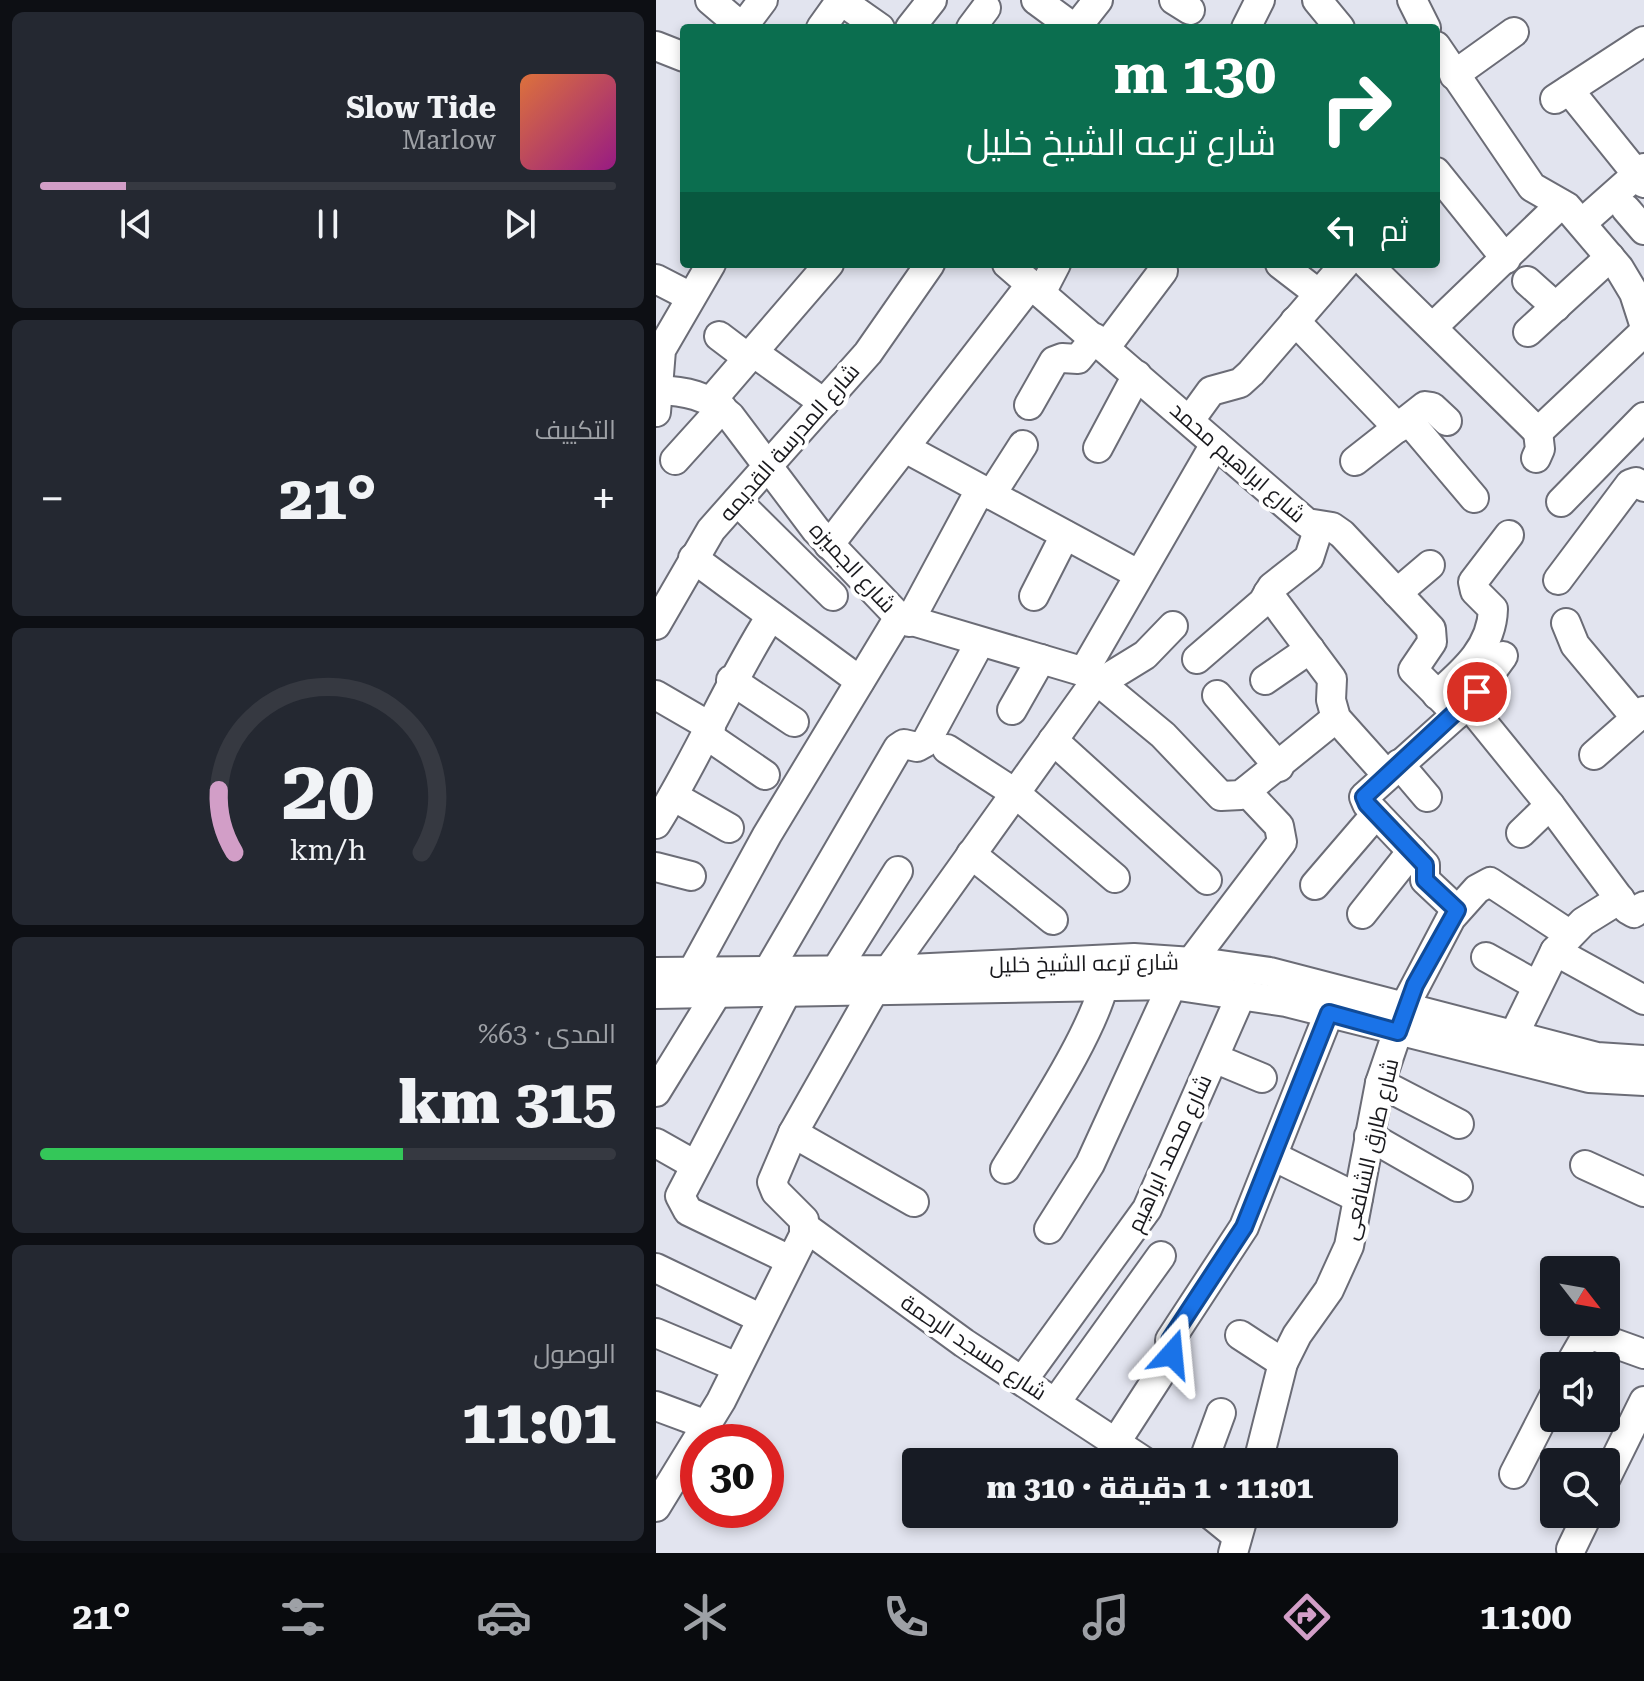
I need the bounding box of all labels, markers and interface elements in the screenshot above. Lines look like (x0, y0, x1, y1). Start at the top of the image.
text: 130 m (1114, 41, 1276, 107)
icon: right (1304, 56, 1408, 160)
text: Slow Tide (346, 90, 496, 125)
text: شارع ترعه الشيخ خليل (966, 122, 1276, 164)
text: Marlow (402, 125, 496, 155)
icon: previous (114, 202, 158, 246)
icon: pause (306, 202, 350, 246)
icon: next (498, 202, 542, 246)
icon: left (1320, 208, 1364, 252)
text: ثم (1380, 213, 1408, 248)
street label: شارع المدرسة القديمه (714, 359, 866, 527)
street label: شارع ابراهيم محمد (1163, 397, 1310, 530)
text: التكييف (534, 415, 616, 445)
text: 21° (279, 463, 377, 534)
text: − (40, 473, 65, 525)
text: + (591, 473, 616, 525)
street label: شارع الجميزه (803, 517, 901, 619)
pin (1443, 658, 1511, 726)
icon: arrive (1455, 670, 1499, 714)
text: 20 (281, 741, 375, 838)
text: km/h (290, 833, 366, 867)
street label: شارع ترعه الشيخ خليل (989, 949, 1179, 980)
text: المدى · 63% (478, 1019, 616, 1049)
street label: شارع طارق الشافعى (1337, 1056, 1405, 1243)
text: 315 km (399, 1067, 616, 1138)
street label: شارع محمد ابراهيم (1122, 1071, 1220, 1237)
north arrow (1540, 1256, 1620, 1336)
map controls (1540, 1256, 1620, 1528)
street label: شارع مسجد الرحمة (895, 1289, 1051, 1407)
position arrow (1130, 1312, 1214, 1396)
text: الوصول (533, 1339, 616, 1369)
button: sound (1540, 1352, 1620, 1432)
text: 11:01 (462, 1387, 616, 1458)
speed limit sign: 30 (680, 1424, 784, 1528)
button: search (1540, 1448, 1620, 1528)
text: 11:01 · 1 دقيقة · 310 m (987, 1470, 1313, 1505)
icon: filters (275, 1589, 331, 1645)
icon: car (476, 1589, 532, 1645)
icon: climate (677, 1589, 733, 1645)
icon: phone (878, 1589, 934, 1645)
icon: music (1078, 1589, 1134, 1645)
icon: directions (1279, 1589, 1335, 1645)
text: 21° (72, 1596, 131, 1638)
text: 11:00 (1480, 1596, 1572, 1638)

